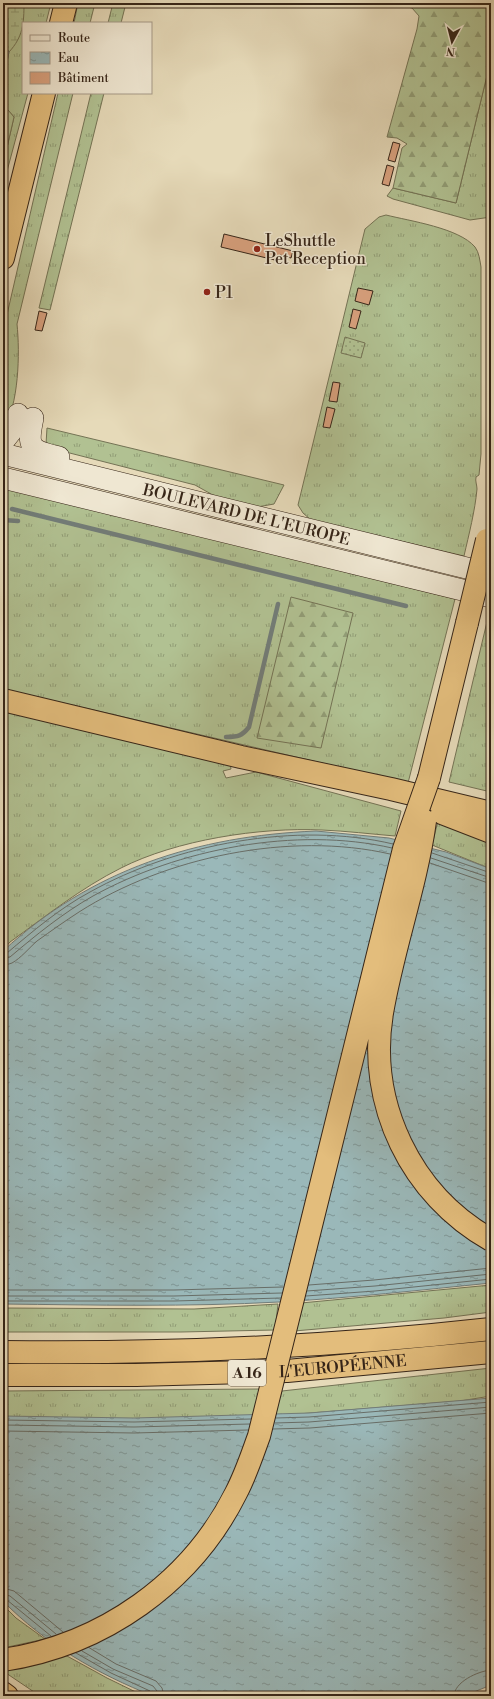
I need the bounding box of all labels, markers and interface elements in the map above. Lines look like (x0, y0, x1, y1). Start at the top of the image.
legend (22, 22, 152, 94)
north arrow (432, 22, 472, 62)
text: Route (58, 31, 90, 46)
text: N (445, 43, 456, 58)
text: Eau (58, 51, 79, 66)
text: Bâtiment (57, 71, 109, 86)
place label: LeShuttle Pet Reception (265, 231, 366, 269)
marker: LeShuttle Pet Reception (252, 244, 262, 254)
place label: P1 (215, 283, 233, 303)
marker: P1 (202, 287, 212, 297)
street label: BOULEVARD DE L'EUROPE (140, 480, 352, 550)
street label: L'EUROPÉENNE (279, 1351, 407, 1382)
road number: A 16 (228, 1360, 266, 1386)

